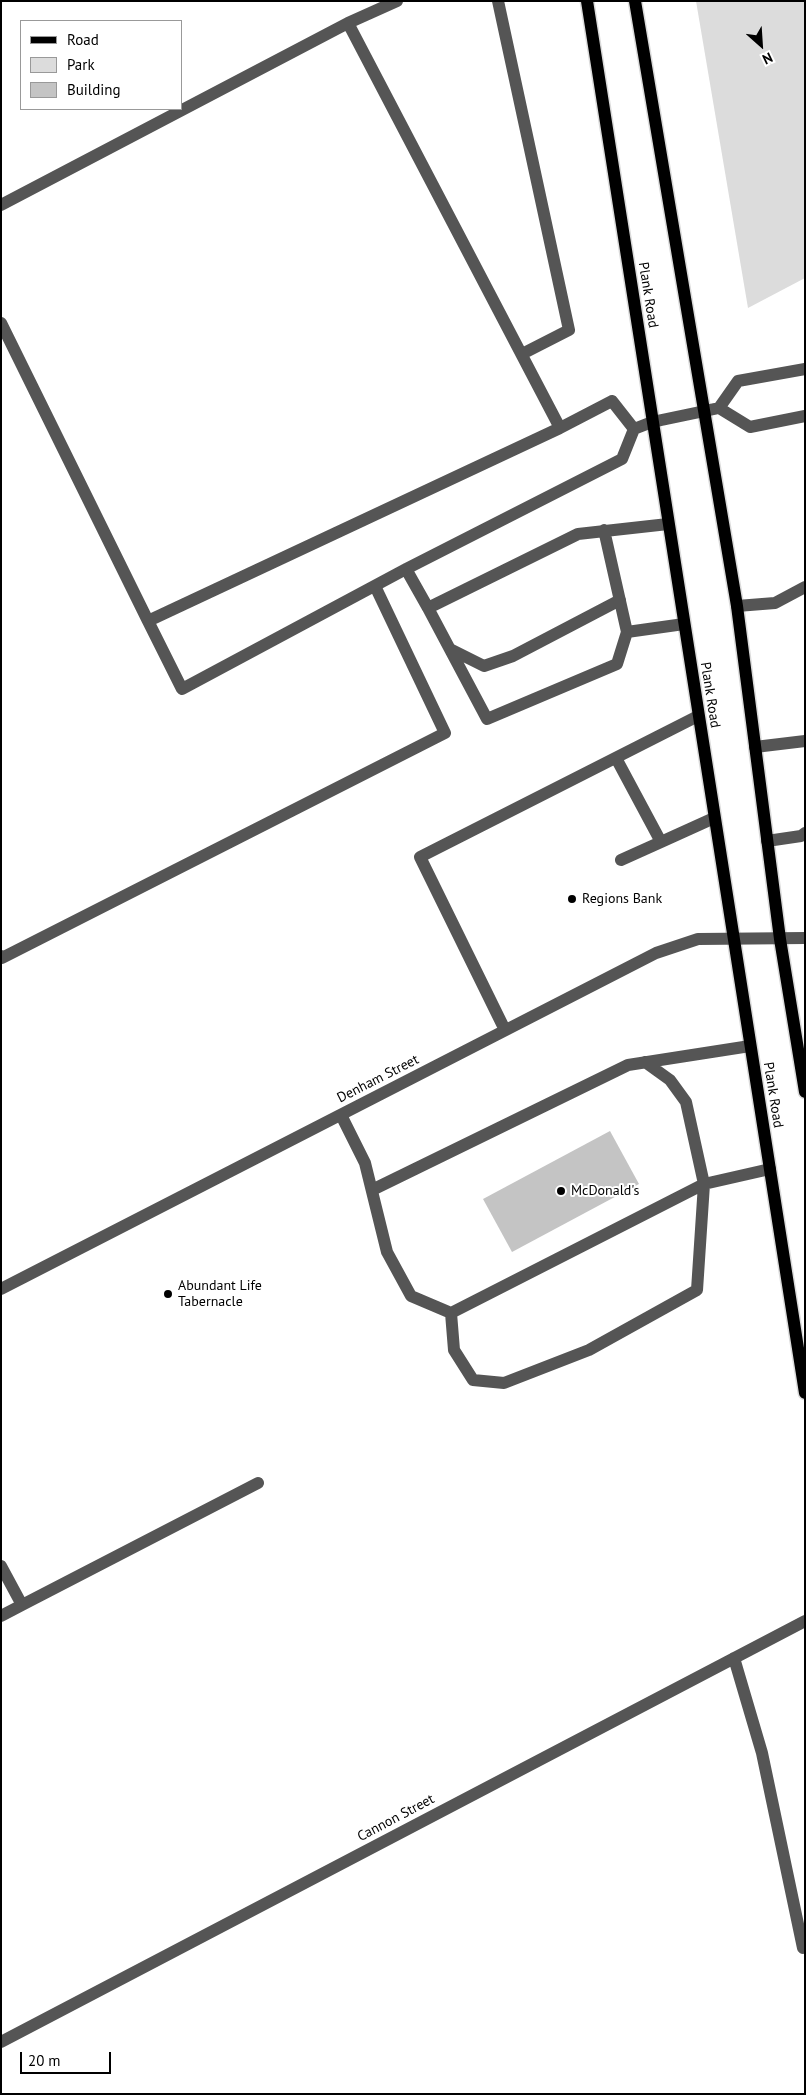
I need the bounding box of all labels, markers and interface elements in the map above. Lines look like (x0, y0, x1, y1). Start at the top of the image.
legend (20, 20, 182, 110)
north arrow (736, 20, 786, 70)
text: Road (67, 30, 99, 49)
text: N (760, 48, 776, 69)
text: Park (67, 55, 95, 74)
text: Building (67, 80, 121, 99)
street label: Plank Road (634, 261, 662, 329)
street label: Plank Road (696, 661, 724, 729)
place label: Regions Bank (582, 891, 662, 907)
marker: Regions Bank (566, 893, 578, 905)
street label: Denham Street (334, 1051, 422, 1107)
street label: Plank Road (759, 1061, 787, 1129)
place label: McDonald's (571, 1183, 639, 1199)
marker: McDonald's (555, 1185, 567, 1197)
place label: Abundant Life Tabernacle (178, 1278, 262, 1310)
marker: Abundant Life Tabernacle (162, 1288, 174, 1300)
street label: Cannon Street (355, 1791, 437, 1845)
scale bar (22, 2042, 114, 2074)
text: 20 m (28, 2051, 61, 2070)

